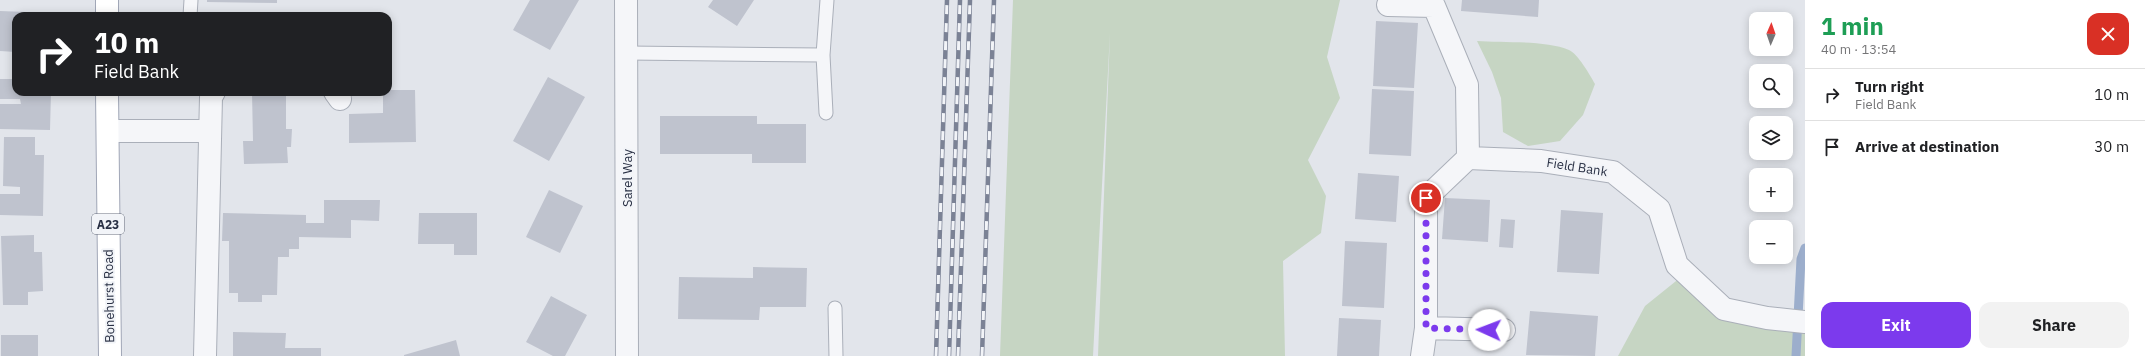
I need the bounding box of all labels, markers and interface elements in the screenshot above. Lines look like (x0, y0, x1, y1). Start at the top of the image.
text: 1 min (1821, 10, 1884, 42)
north arrow (1749, 12, 1793, 56)
map controls (1749, 12, 1793, 264)
button: close (2087, 13, 2129, 55)
text: 10 m (94, 24, 159, 61)
icon: right (28, 28, 80, 80)
text: 40 m · 13:54 (1821, 41, 1896, 58)
text: Field Bank (94, 60, 179, 83)
button: search (1749, 64, 1793, 108)
text: Turn right (1855, 77, 1924, 96)
icon: right (1821, 84, 1843, 106)
text: 10 m (2094, 85, 2129, 104)
text: Field Bank (1855, 96, 1916, 113)
button: layers (1749, 116, 1793, 160)
icon: arrive (1821, 136, 1843, 158)
text: Arrive at destination (1855, 137, 1999, 156)
text: 30 m (2094, 137, 2129, 156)
street label: Sarel Way (619, 149, 636, 207)
street label: Field Bank (1545, 154, 1609, 180)
button: + (1749, 168, 1793, 212)
pin (1409, 181, 1443, 215)
icon: arrive (1415, 187, 1437, 209)
road number: A23 (92, 214, 124, 234)
button: − (1749, 220, 1793, 264)
street label: Bonehurst Road (100, 249, 118, 343)
button: Exit (1821, 302, 1971, 348)
button: Share (1979, 302, 2129, 348)
position arrow (1468, 309, 1510, 351)

